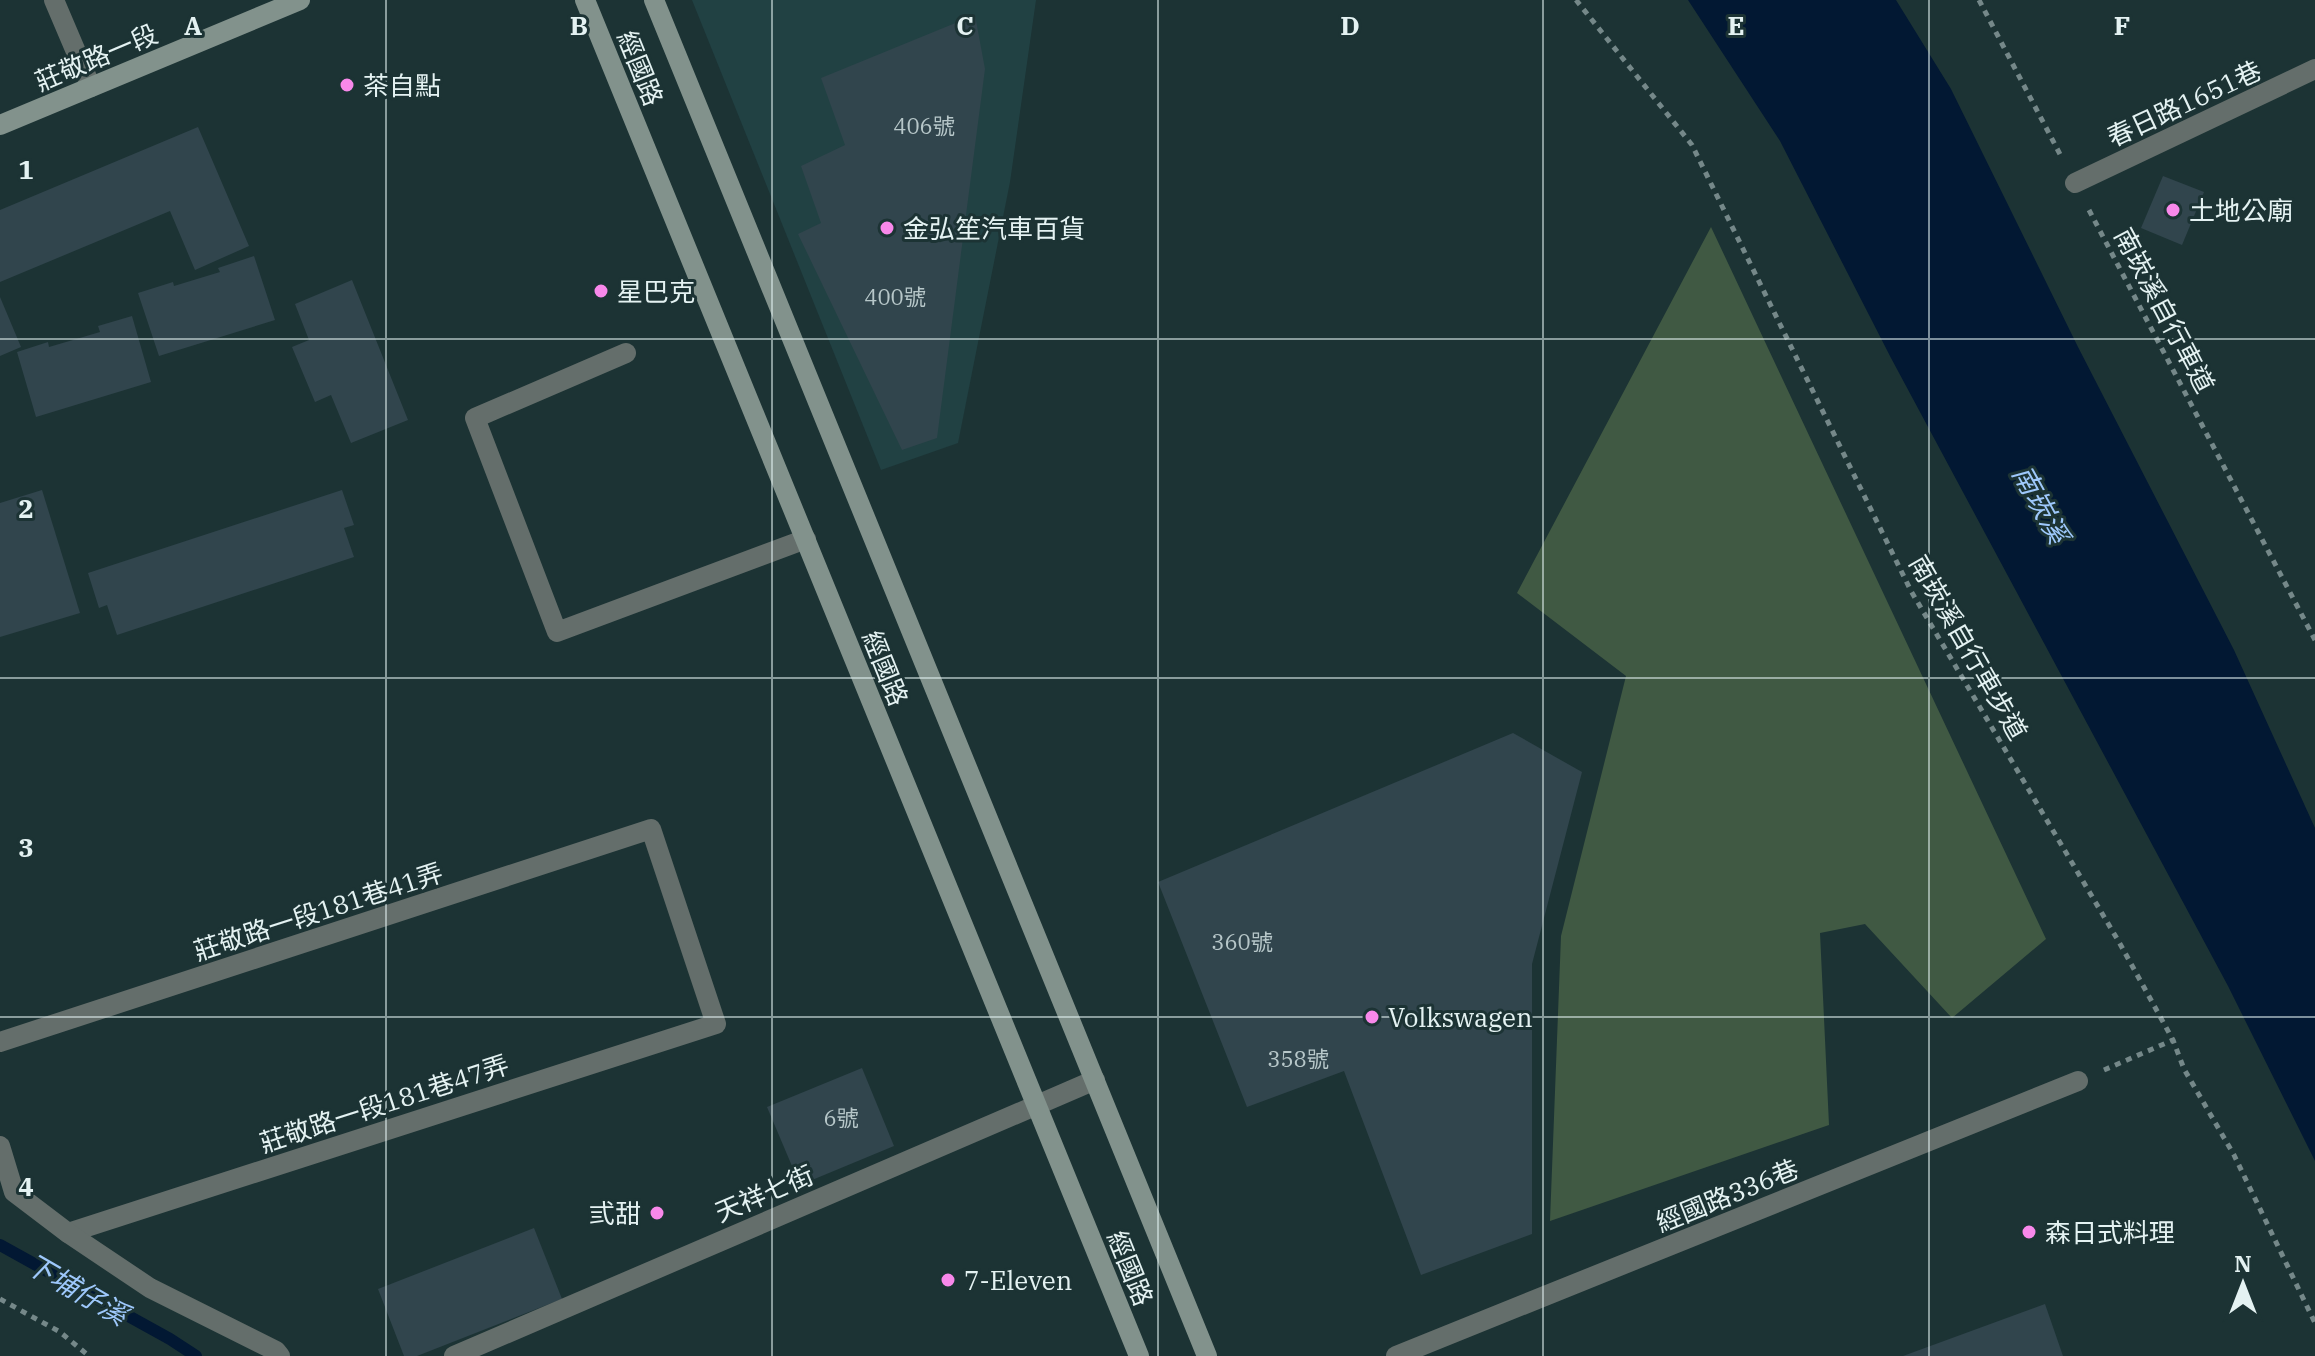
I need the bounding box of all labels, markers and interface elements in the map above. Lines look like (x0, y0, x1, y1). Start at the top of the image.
text: A (184, 8, 202, 42)
text: B (570, 8, 588, 42)
text: C (956, 8, 974, 42)
text: D (1340, 8, 1360, 42)
text: E (1727, 8, 1745, 42)
text: F (2114, 8, 2130, 42)
street label: 莊敬路一段 (30, 16, 162, 98)
street label: 經國路 (611, 25, 671, 111)
street label: 春日路1651巷 (2101, 52, 2267, 154)
place label: 茶自點 (363, 68, 441, 102)
marker: 茶自點 (338, 76, 356, 94)
house number: 406號 (893, 111, 955, 140)
text: 1 (18, 152, 34, 186)
place label: 土地公廟 (2189, 193, 2293, 227)
marker: 土地公廟 (2164, 201, 2182, 219)
place label: 金弘笙汽車百貨 (903, 211, 1085, 245)
marker: 金弘笙汽車百貨 (878, 219, 896, 237)
street label: 南崁溪自行車道 (2107, 222, 2223, 398)
place label: 星巴克 (617, 274, 695, 308)
marker: 星巴克 (592, 282, 610, 300)
house number: 400號 (864, 282, 926, 311)
water label: 南崁溪 (2004, 458, 2079, 553)
text: 2 (18, 491, 34, 525)
street label: 南崁溪自行車步道 (1902, 548, 2036, 746)
street label: 經國路 (856, 625, 916, 711)
text: 3 (18, 830, 34, 864)
street label: 莊敬路一段181巷41弄 (189, 855, 447, 967)
house number: 360號 (1211, 927, 1273, 956)
place label: Volkswagen (1388, 1000, 1533, 1034)
marker: Volkswagen (1363, 1008, 1381, 1026)
house number: 358號 (1267, 1044, 1329, 1073)
street label: 莊敬路一段181巷47弄 (255, 1047, 513, 1159)
house number: 6號 (823, 1103, 859, 1132)
street label: 經國路336巷 (1651, 1151, 1803, 1239)
street label: 天祥七街 (709, 1157, 819, 1229)
text: 4 (18, 1169, 34, 1203)
place label: 弎甜 (589, 1196, 641, 1230)
marker: 弎甜 (648, 1204, 666, 1222)
place label: 森日式料理 (2045, 1215, 2175, 1249)
marker: 森日式料理 (2020, 1223, 2038, 1241)
street label: 經國路 (1101, 1225, 1161, 1311)
north arrow (2203, 1244, 2283, 1324)
water label: 下埔仔溪 (19, 1245, 138, 1335)
text: N (2234, 1249, 2252, 1278)
place label: 7-Eleven (964, 1263, 1072, 1297)
marker: 7-Eleven (939, 1271, 957, 1289)

